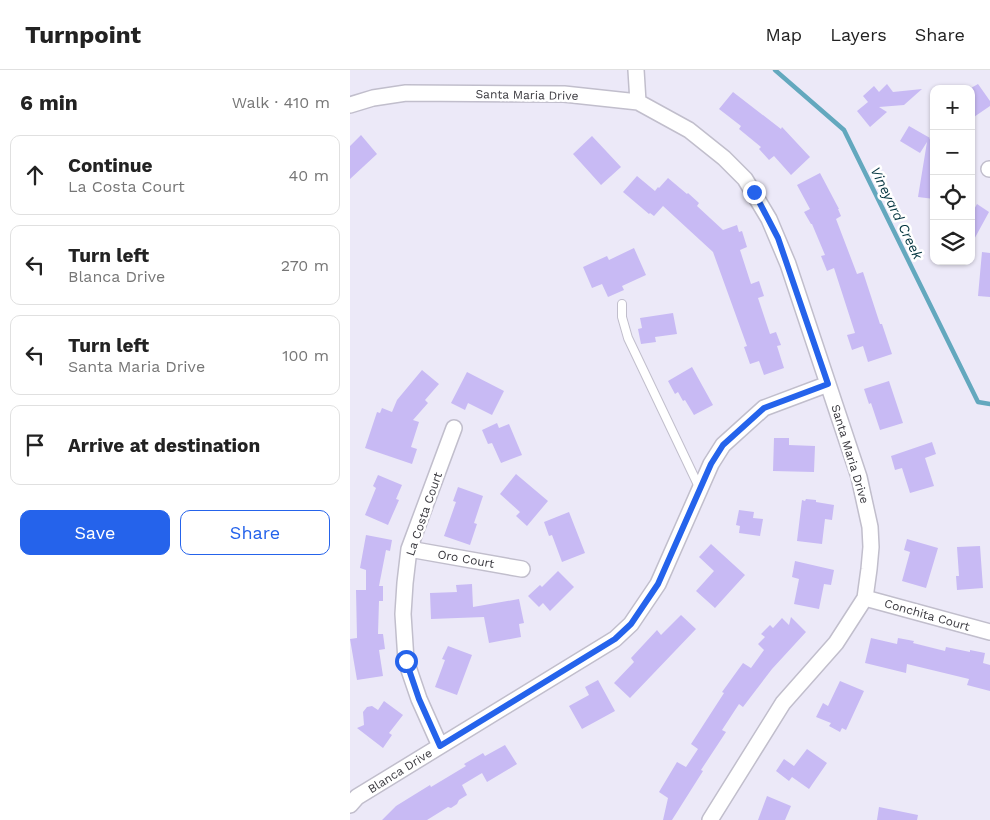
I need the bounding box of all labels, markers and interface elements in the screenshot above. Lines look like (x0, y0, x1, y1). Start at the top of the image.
text: Turnpoint (25, 21, 141, 49)
text: Map (765, 24, 802, 45)
text: Layers (830, 24, 887, 45)
text: Share (915, 24, 965, 45)
map controls (930, 85, 975, 265)
button: + (930, 85, 975, 130)
street label: Santa Maria Drive (475, 87, 579, 103)
text: 6 min (20, 90, 78, 115)
text: Walk · 410 m (232, 93, 330, 112)
button: − (930, 130, 975, 175)
text: Continue (68, 154, 152, 177)
icon: ahead (21, 161, 49, 189)
water label: Vineyard Creek (868, 164, 927, 262)
text: 40 m (289, 166, 329, 185)
button: locate (930, 175, 975, 220)
text: La Costa Court (68, 177, 185, 196)
route end (743, 181, 766, 204)
button: layers (930, 220, 975, 265)
text: Turn left (68, 244, 149, 267)
icon: left (21, 251, 49, 279)
text: 270 m (281, 256, 329, 275)
text: Blanca Drive (68, 267, 165, 286)
text: Turn left (68, 334, 149, 357)
icon: left (21, 341, 49, 369)
text: 100 m (282, 346, 329, 365)
text: Santa Maria Drive (68, 357, 205, 376)
street label: Santa Maria Drive (828, 403, 872, 505)
icon: arrive (21, 431, 49, 459)
text: Arrive at destination (68, 434, 260, 457)
street label: La Costa Court (403, 470, 445, 558)
button: Save (20, 510, 170, 555)
button: Share (180, 510, 330, 555)
street label: Oro Court (437, 547, 495, 571)
street label: Conchita Court (883, 596, 971, 634)
route start (395, 650, 418, 673)
street label: Blanca Drive (365, 746, 435, 796)

